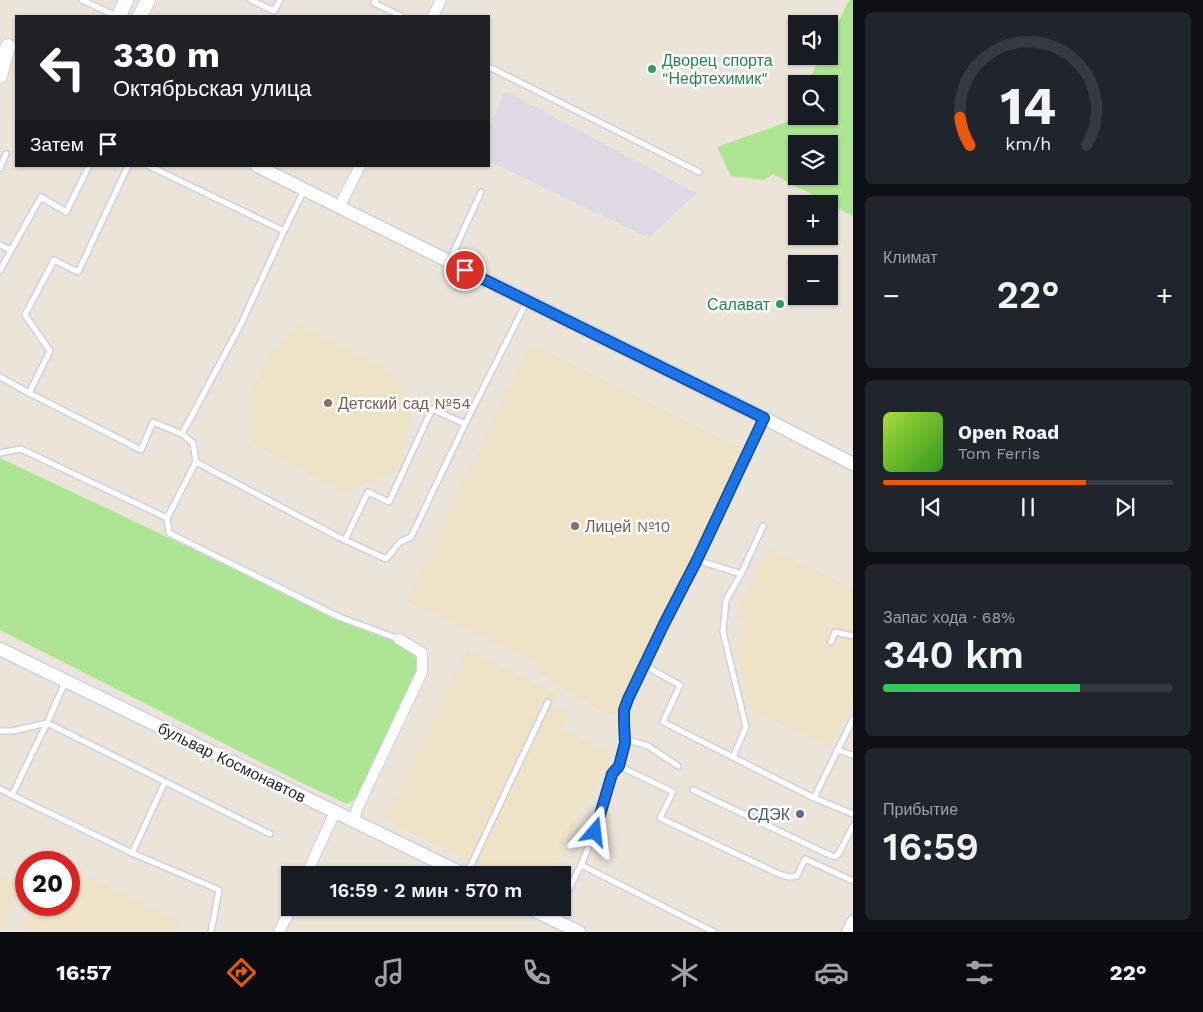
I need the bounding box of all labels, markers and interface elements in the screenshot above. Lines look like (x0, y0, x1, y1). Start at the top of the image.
map controls (788, 15, 838, 305)
button: sound (788, 15, 838, 65)
text: 330 m (113, 34, 220, 76)
icon: left (30, 35, 95, 100)
place label: Дворец спорта "Нефтехимик" (662, 51, 773, 88)
marker: Дворец спорта "Нефтехимик" (646, 63, 658, 75)
button: search (788, 75, 838, 125)
text: Октябрьская улица (113, 76, 312, 101)
text: 14 (1000, 76, 1056, 137)
icon: arrive (94, 130, 122, 158)
text: Затем (30, 133, 84, 156)
text: km/h (1005, 133, 1051, 154)
button: layers (788, 135, 838, 185)
button: + (788, 195, 838, 245)
text: Климат (883, 248, 937, 267)
pin (444, 249, 486, 291)
button: − (788, 255, 838, 305)
icon: arrive (451, 256, 479, 284)
text: 22° (996, 273, 1060, 317)
text: − (883, 279, 900, 312)
text: + (1156, 279, 1173, 312)
place label: Салават (707, 295, 771, 314)
marker: Салават (774, 298, 786, 310)
place label: Детский сад №54 (338, 394, 471, 413)
marker: Детский сад №54 (322, 397, 334, 409)
text: Open Road (958, 421, 1059, 444)
text: Tom Ferris (958, 444, 1040, 463)
icon: previous (917, 493, 945, 521)
icon: pause (1014, 493, 1042, 521)
icon: next (1111, 493, 1139, 521)
place label: Лицей №10 (585, 517, 670, 536)
marker: Лицей №10 (569, 520, 581, 532)
text: Запас хода · 68% (883, 608, 1015, 627)
text: 340 km (883, 633, 1024, 677)
street label: бульвар Космонавтов (155, 718, 309, 807)
text: Прибытие (883, 800, 958, 819)
position arrow (568, 805, 620, 857)
place label: СДЭК (747, 805, 791, 824)
marker: СДЭК (794, 808, 806, 820)
text: 16:59 (883, 825, 979, 869)
speed limit sign: 20 (15, 851, 80, 916)
text: 16:59 · 2 мин · 570 m (330, 879, 522, 902)
icon: directions (224, 955, 259, 990)
icon: music (372, 955, 407, 990)
icon: phone (519, 955, 554, 990)
icon: climate (667, 955, 702, 990)
icon: car (814, 955, 849, 990)
icon: filters (962, 955, 997, 990)
text: 16:57 (56, 960, 112, 985)
text: 22° (1110, 960, 1147, 985)

